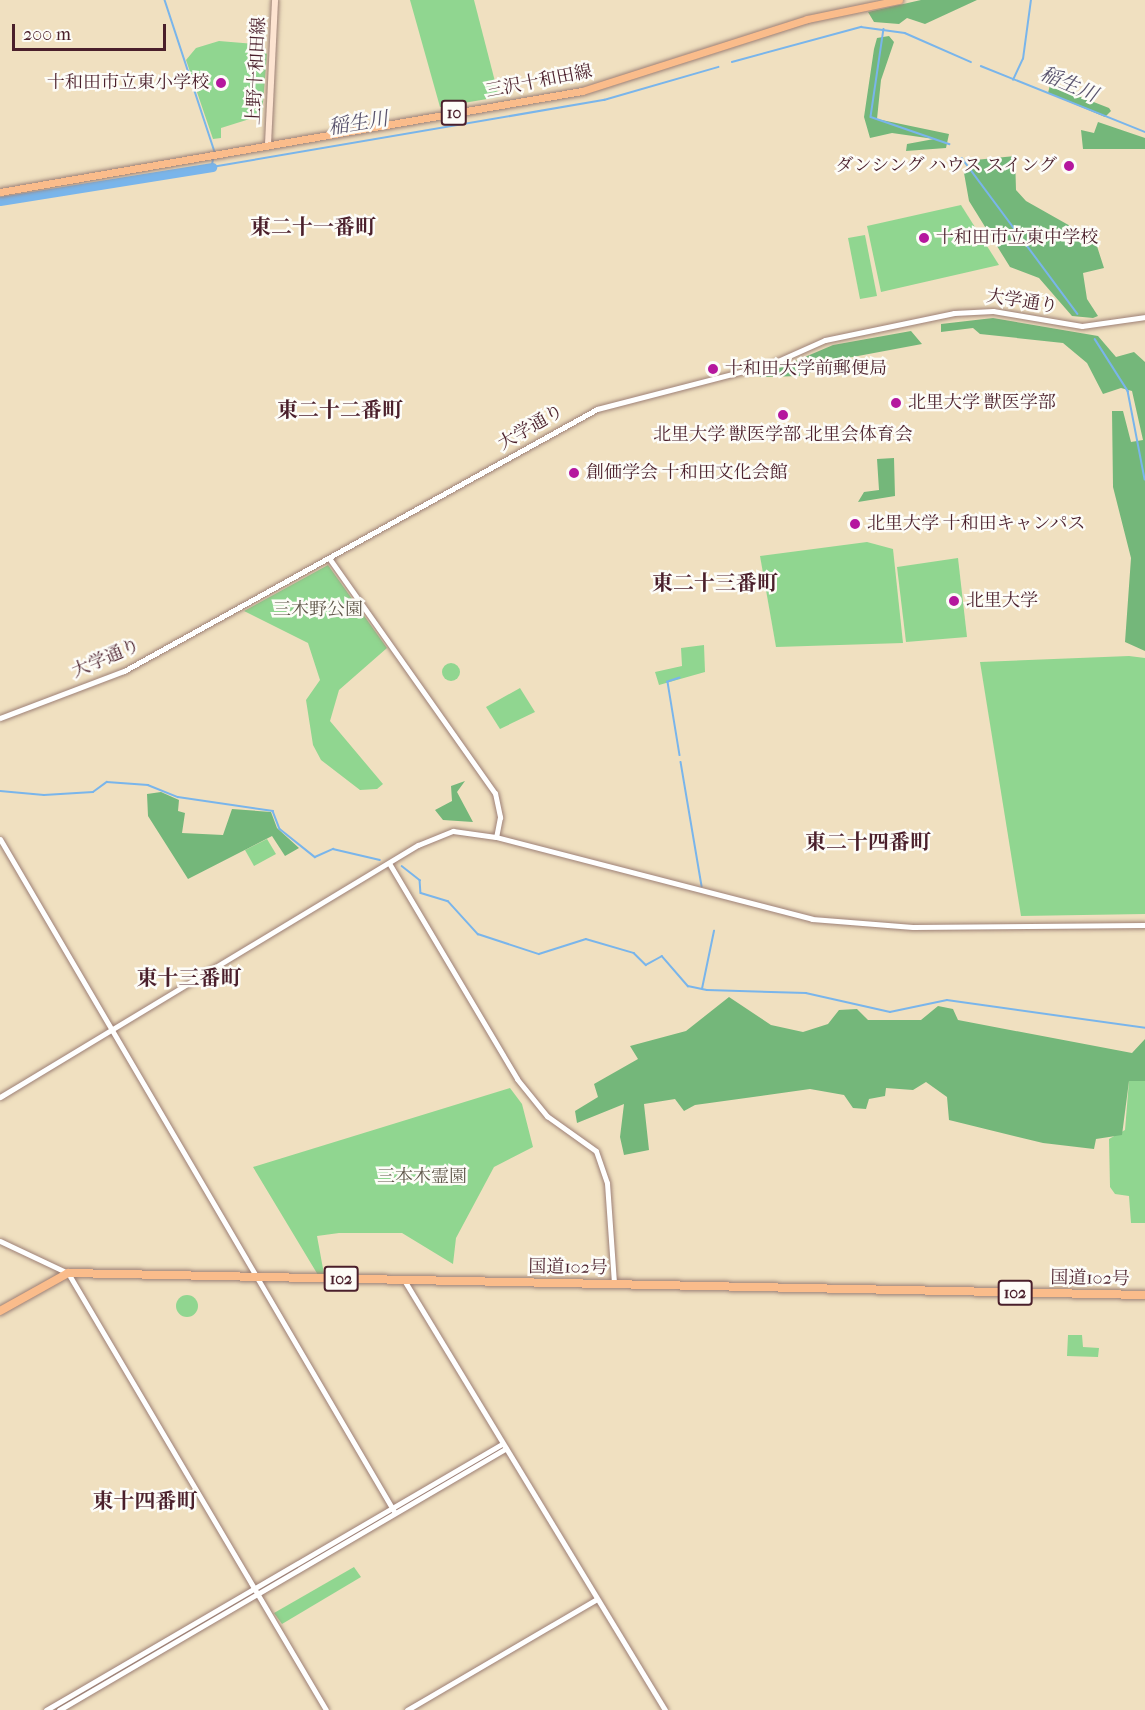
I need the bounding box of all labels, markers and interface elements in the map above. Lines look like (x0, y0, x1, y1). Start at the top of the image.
scale bar (15, 12, 170, 50)
street label: 上野十和田線 (243, 17, 271, 125)
text: 200 m (23, 24, 71, 45)
street label: 三沢十和田線 (484, 61, 594, 103)
water label: 稲生川 (1037, 61, 1101, 107)
place label: 十和田市立東小学校 (47, 72, 209, 94)
marker: 十和田市立東小学校 (214, 76, 228, 90)
road number: 10 (440, 100, 468, 126)
water label: 稲生川 (326, 106, 390, 140)
place label: ダンシング ハウス スイング (833, 155, 1057, 177)
marker: ダンシング ハウス スイング (1062, 159, 1076, 173)
district label: 東二十一番町 (250, 214, 376, 240)
place label: 十和田市立東中学校 (936, 227, 1098, 249)
marker: 十和田市立東中学校 (917, 231, 931, 245)
street label: 大学通り (985, 286, 1059, 318)
place label: 十和田大学前郵便局 (725, 358, 887, 380)
marker: 十和田大学前郵便局 (706, 362, 720, 376)
place label: 北里大学 獣医学部 (908, 392, 1056, 414)
marker: 北里大学 獣医学部 (889, 396, 903, 410)
district label: 東二十二番町 (277, 397, 403, 423)
street label: 大学通り (494, 401, 568, 455)
marker: 北里大学 獣医学部 北里会体育会 (776, 408, 790, 422)
place label: 北里大学 獣医学部 北里会体育会 (653, 424, 913, 446)
place label: 創価学会 十和田文化会館 (586, 462, 788, 484)
marker: 創価学会 十和田文化会館 (567, 466, 581, 480)
place label: 北里大学 十和田キャンパス (867, 513, 1087, 535)
marker: 北里大学 十和田キャンパス (848, 517, 862, 531)
district label: 東二十三番町 (652, 570, 778, 596)
place label: 北里大学 (966, 590, 1038, 612)
marker: 北里大学 (947, 594, 961, 608)
park label: 三木野公園 (273, 599, 363, 621)
street label: 大学通り (69, 635, 143, 683)
district label: 東二十四番町 (805, 829, 931, 855)
district label: 東十三番町 (137, 965, 241, 991)
park label: 三本木霊園 (377, 1166, 467, 1188)
street label: 国道102号 (528, 1257, 608, 1279)
road number: 102 (323, 1266, 359, 1292)
street label: 国道102号 (1050, 1268, 1130, 1290)
road number: 102 (997, 1280, 1033, 1306)
district label: 東十四番町 (93, 1488, 197, 1514)

